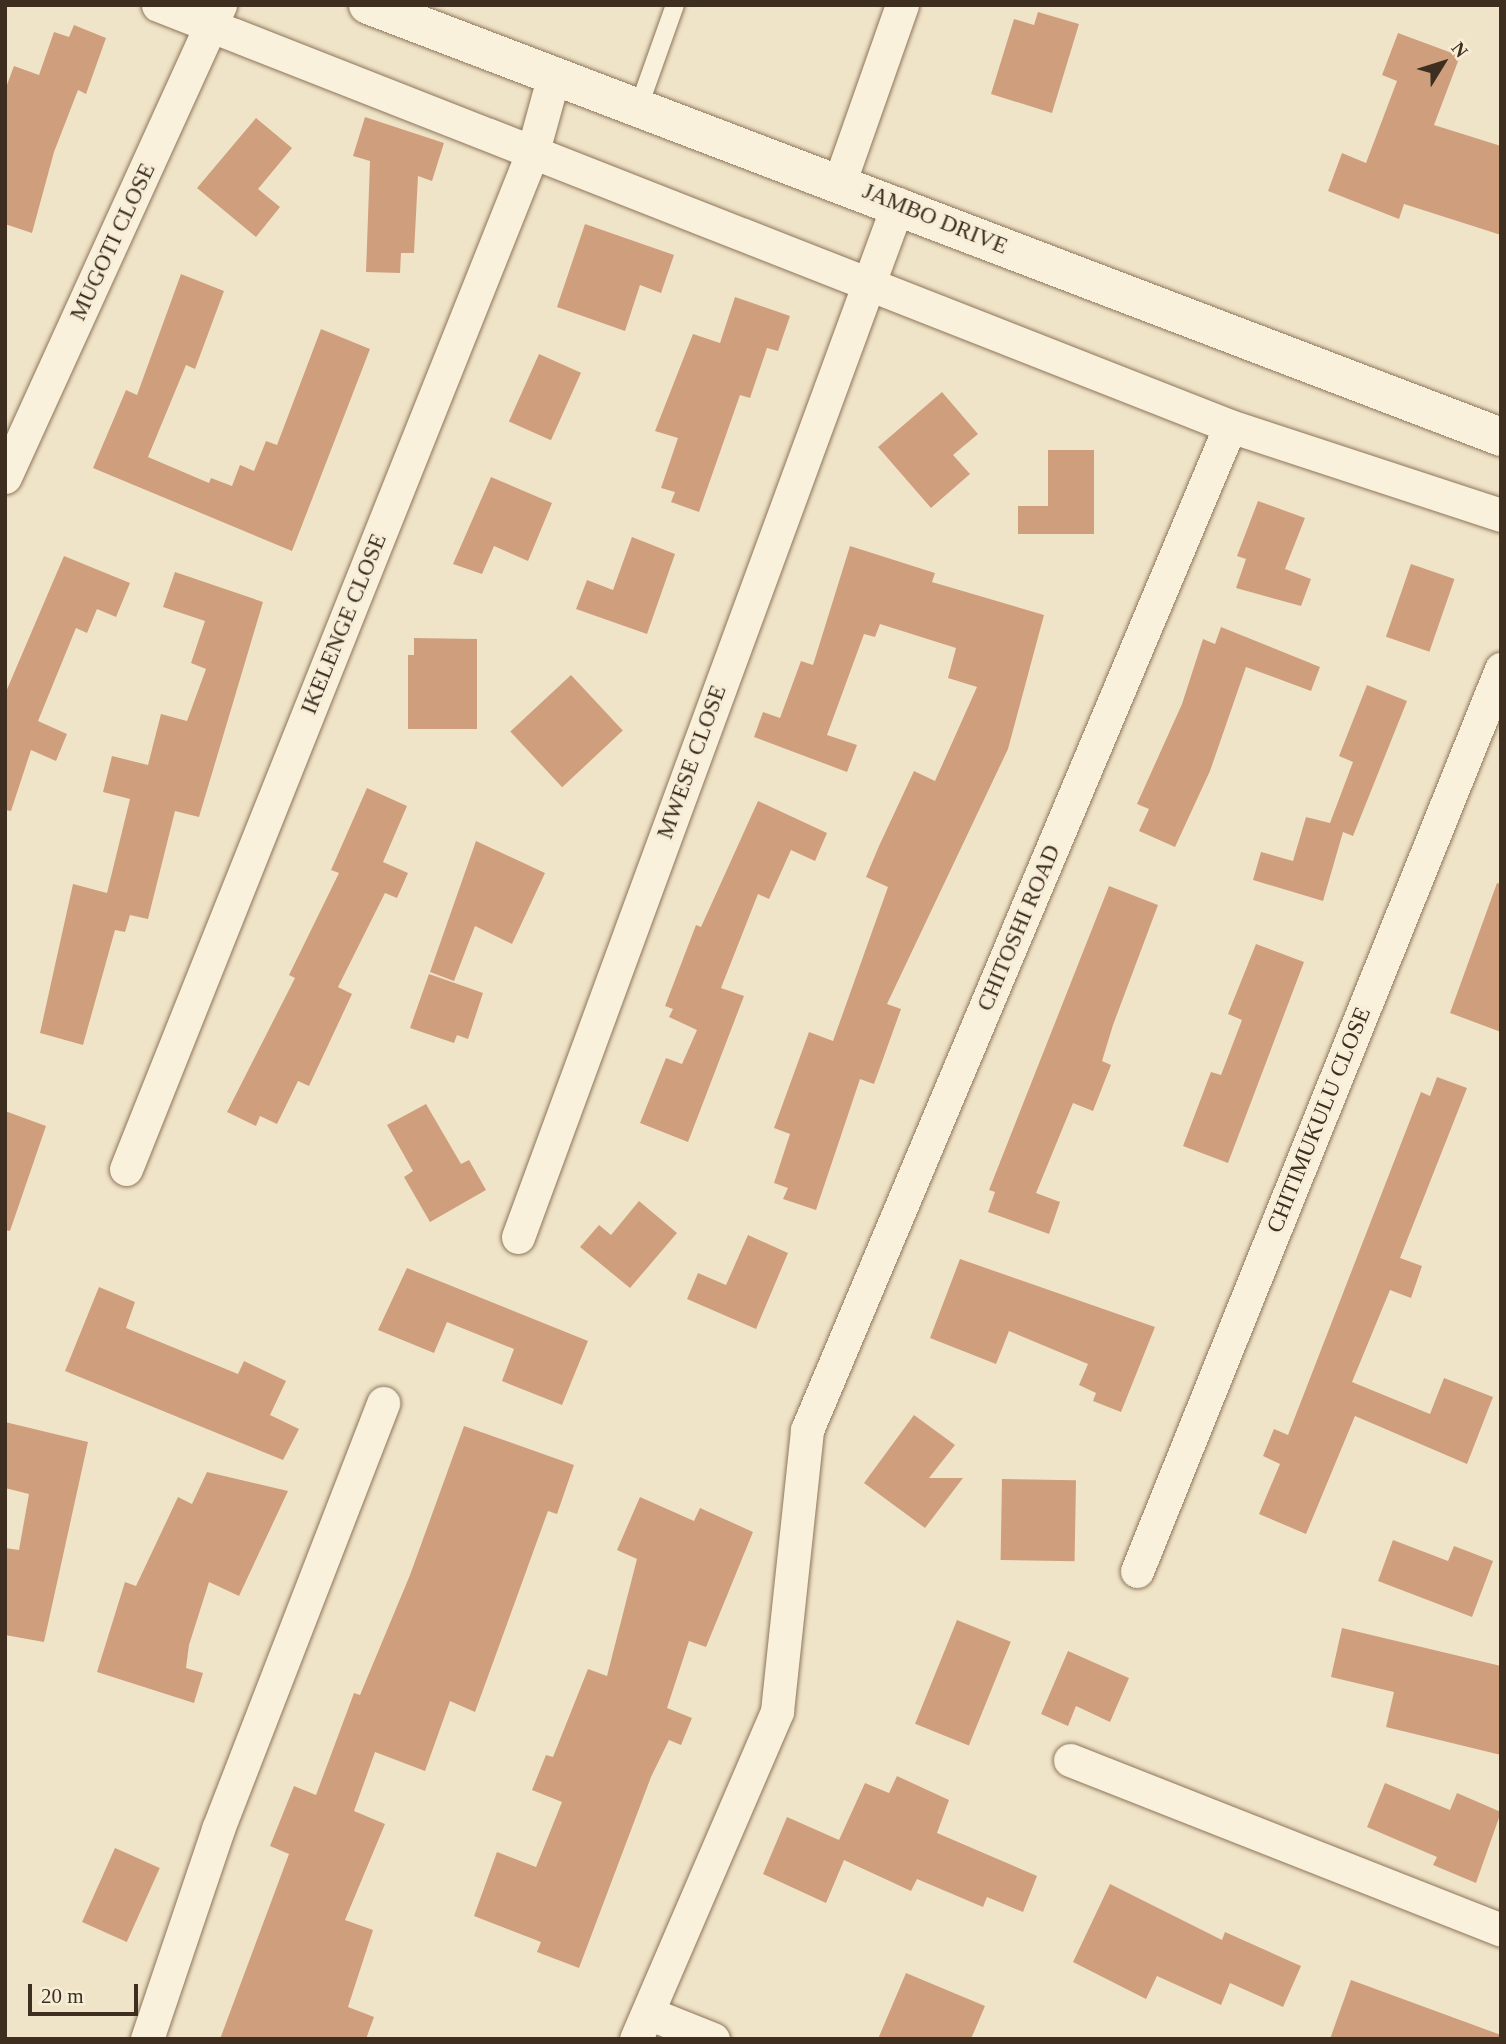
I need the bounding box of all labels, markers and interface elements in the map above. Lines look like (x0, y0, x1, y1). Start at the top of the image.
north arrow (1408, 28, 1478, 98)
text: N (1447, 38, 1472, 62)
street label: MUGOTI CLOSE (64, 159, 162, 325)
street label: JAMBO DRIVE (858, 177, 1012, 261)
street label: IKELENGE CLOSE (295, 530, 393, 718)
street label: MWESE CLOSE (651, 681, 733, 843)
street label: CHITOSHI ROAD (972, 841, 1066, 1015)
street label: CHITIMUKULU CLOSE (1261, 1003, 1377, 1237)
scale bar (32, 1970, 142, 2014)
text: 20 m (41, 1984, 84, 2008)

